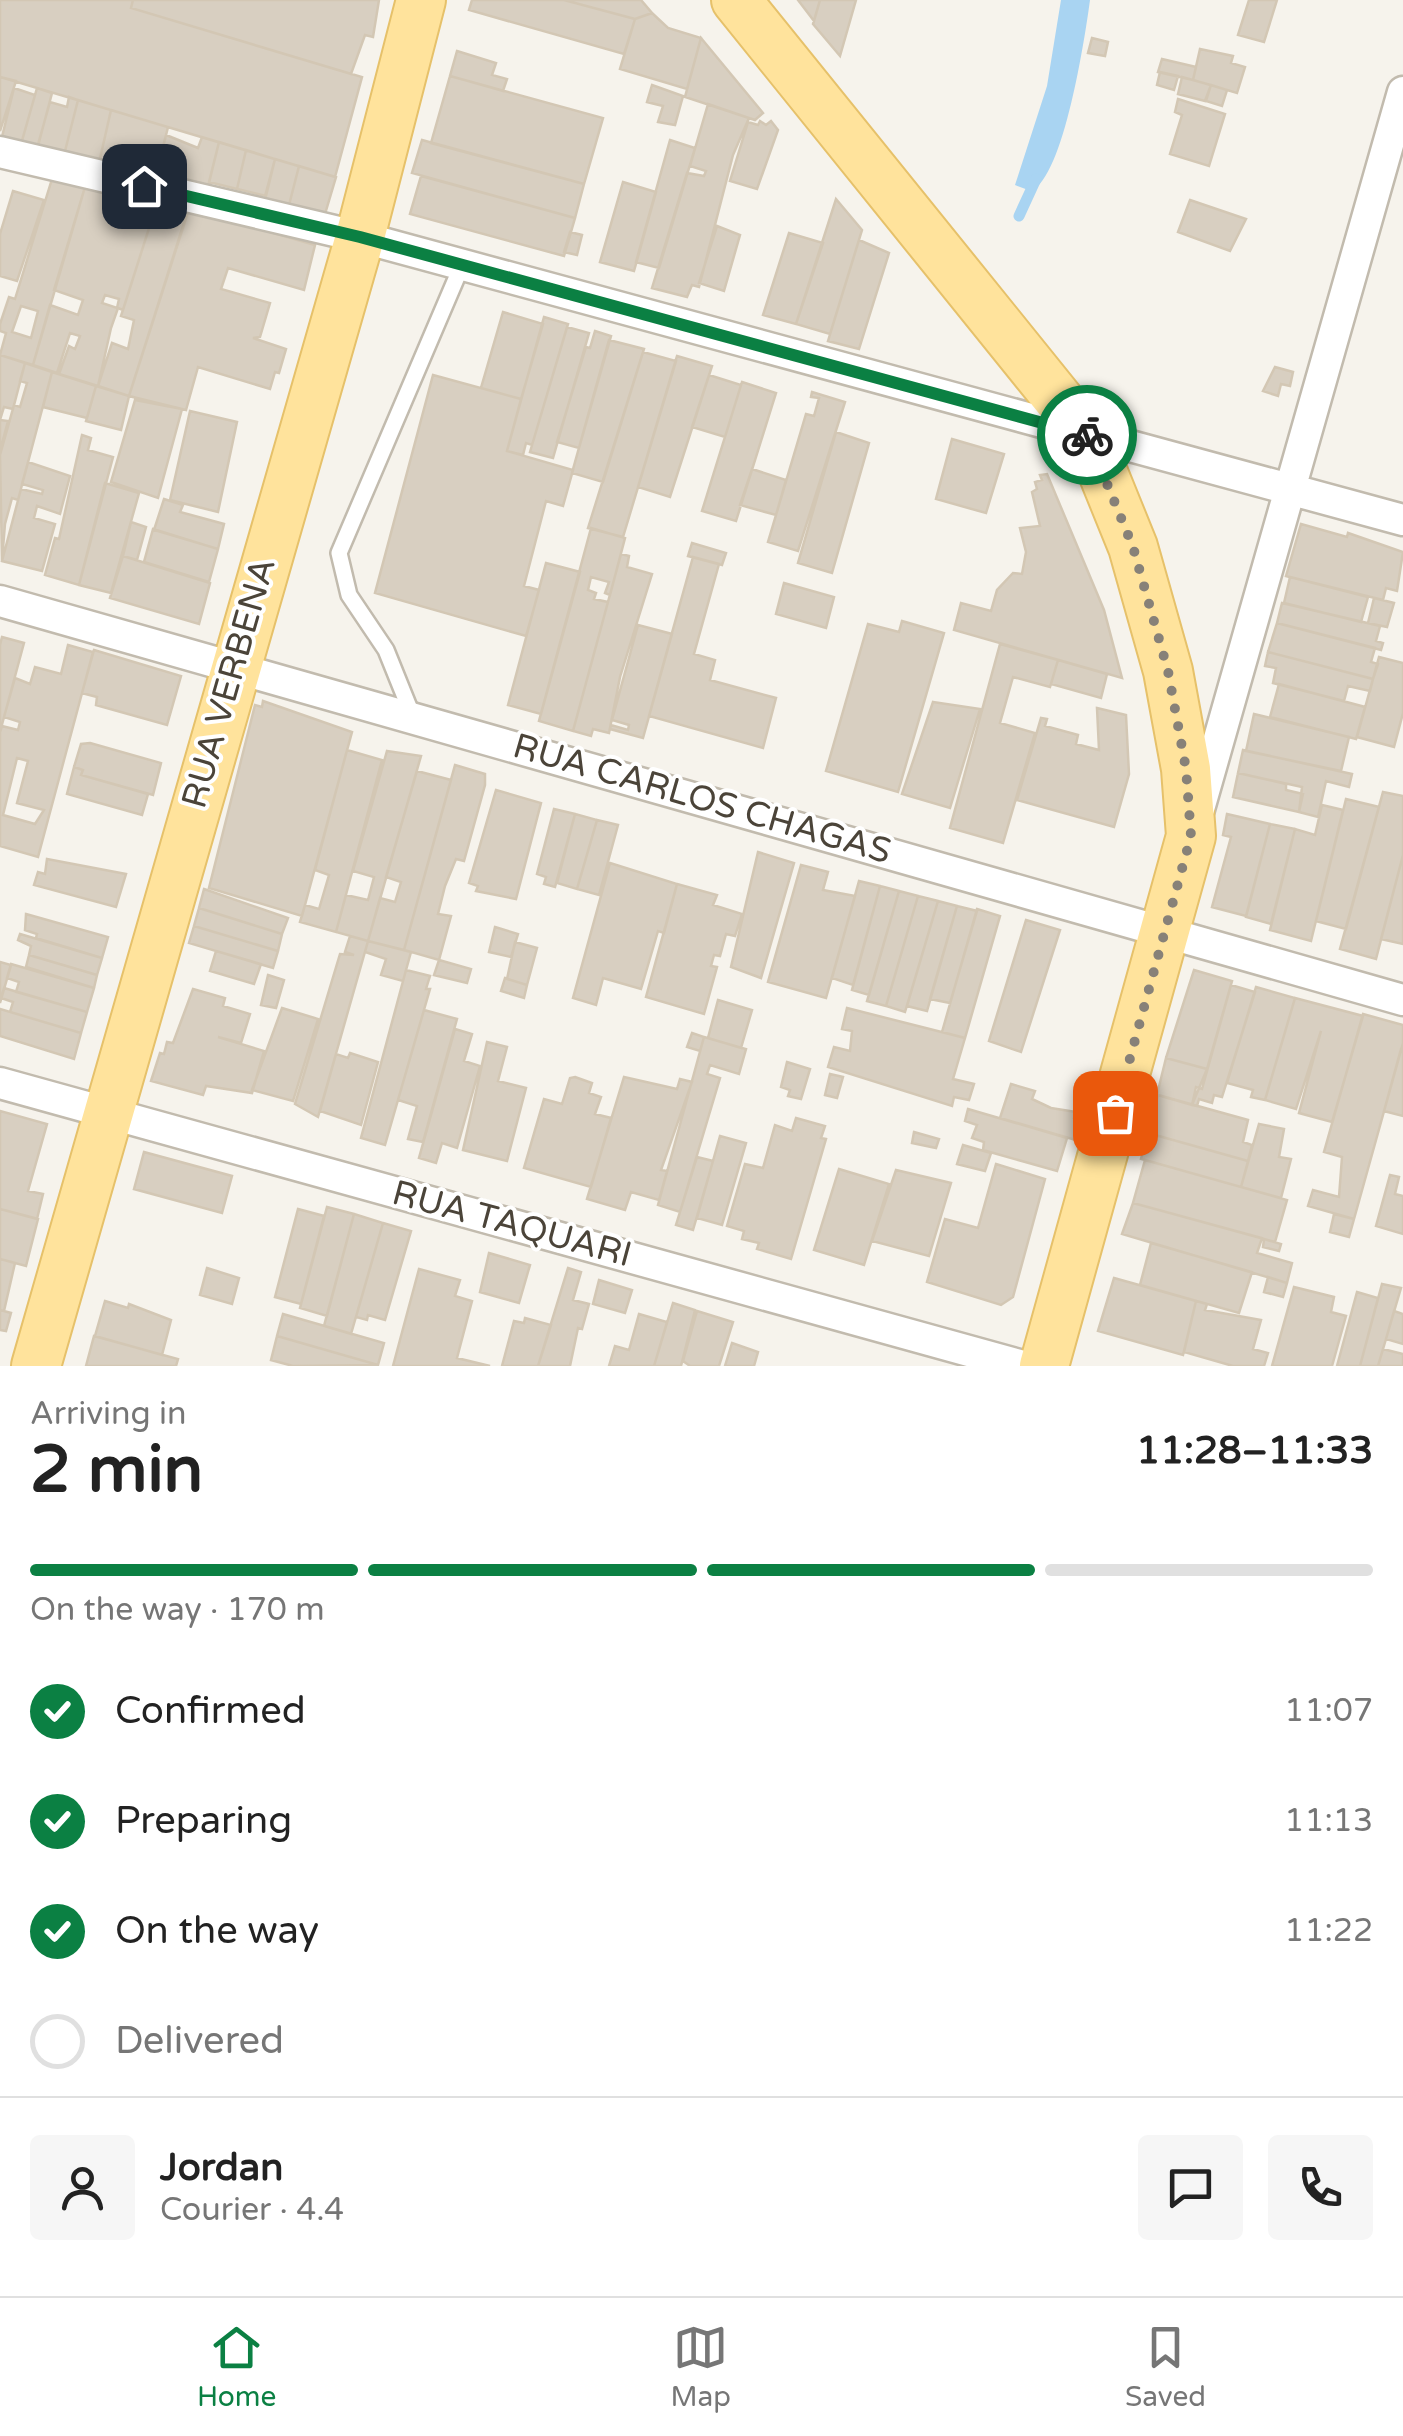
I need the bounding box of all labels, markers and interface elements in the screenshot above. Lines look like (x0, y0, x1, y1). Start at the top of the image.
pin (102, 144, 187, 229)
icon: home (117, 159, 172, 214)
courier (1037, 385, 1137, 485)
icon: bike (1060, 408, 1115, 463)
street label: RUA VERBENA (173, 553, 285, 813)
street label: RUA CARLOS CHAGAS (508, 725, 896, 873)
pin (1073, 1071, 1158, 1156)
icon: bag (1088, 1086, 1143, 1141)
street label: RUA TAQUARI (388, 1172, 636, 1276)
text: Arriving in (30, 1395, 187, 1433)
text: 11:28–11:33 (1136, 1428, 1373, 1474)
text: 2 min (30, 1431, 203, 1510)
text: On the way · 170 m (30, 1591, 325, 1629)
icon: check (30, 1684, 85, 1739)
text: Confirmed (115, 1688, 306, 1734)
text: 11:07 (1284, 1692, 1373, 1730)
icon: check (30, 1794, 85, 1849)
text: Preparing (115, 1798, 292, 1844)
text: 11:13 (1284, 1802, 1373, 1840)
icon: check (30, 1904, 85, 1959)
text: On the way (115, 1908, 319, 1954)
text: 11:22 (1284, 1912, 1373, 1950)
text: Delivered (115, 2018, 284, 2064)
button: person (30, 2135, 135, 2240)
button: chat (1138, 2135, 1243, 2240)
button: phone (1268, 2135, 1373, 2240)
text: Jordan (160, 2145, 283, 2191)
text: Courier · 4.4 (160, 2191, 344, 2229)
tab: Home (197, 2320, 276, 2414)
tab: Map (670, 2320, 731, 2414)
tab: Saved (1125, 2320, 1206, 2414)

